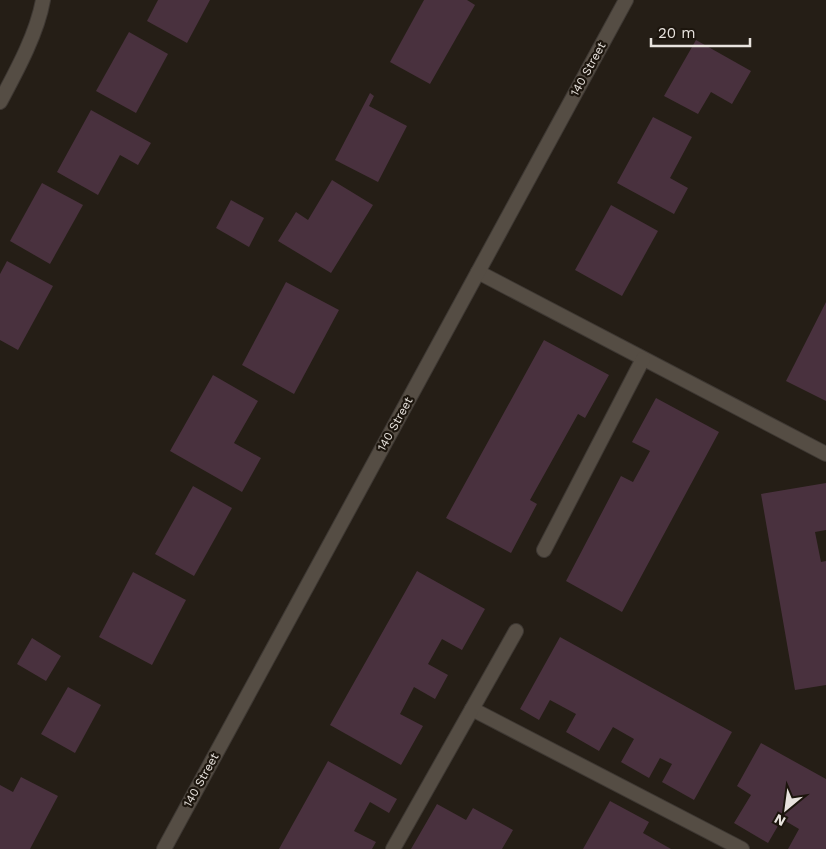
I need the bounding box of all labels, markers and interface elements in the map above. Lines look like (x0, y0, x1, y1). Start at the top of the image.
scale bar (651, 15, 750, 47)
text: 20 m (658, 24, 696, 42)
street label: 140 Street (567, 39, 609, 99)
street label: 140 Street (374, 394, 416, 454)
street label: 140 Street (180, 750, 222, 810)
north arrow (761, 784, 811, 834)
text: N (771, 811, 788, 830)

